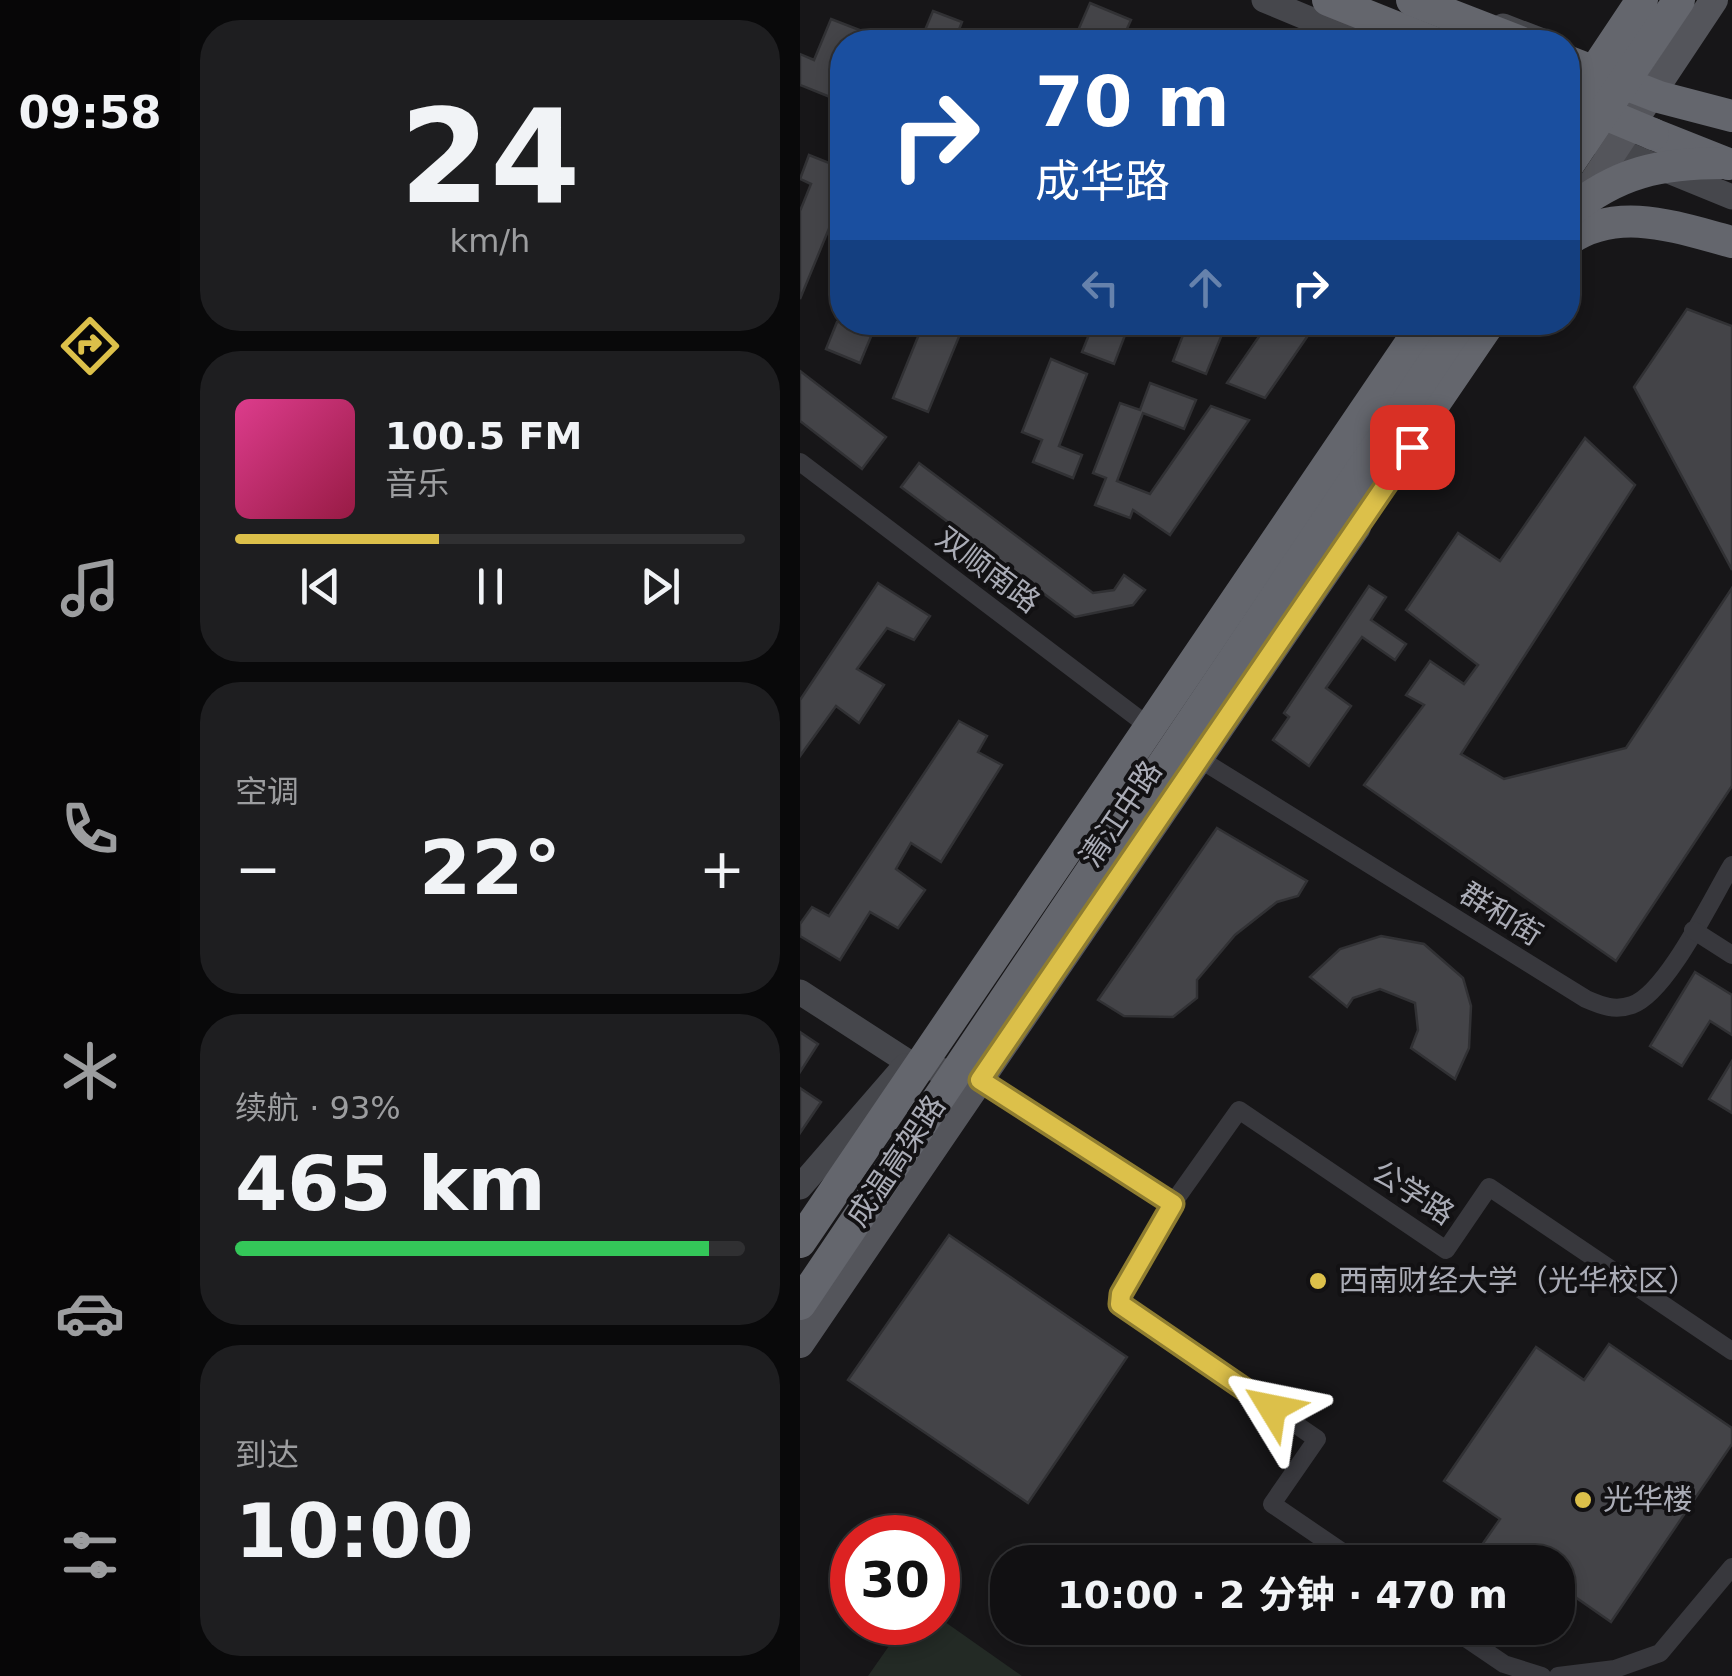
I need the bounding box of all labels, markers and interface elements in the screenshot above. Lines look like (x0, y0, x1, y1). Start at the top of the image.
text: 70 m (1035, 61, 1230, 143)
icon: right (870, 70, 1000, 200)
text: 24 (400, 81, 580, 233)
text: 09:58 (18, 86, 162, 139)
text: 成华路 (1035, 155, 1170, 208)
text: km/h (450, 222, 530, 260)
icon: left (1073, 260, 1128, 315)
icon: ahead (1178, 260, 1233, 315)
icon: right (1283, 260, 1338, 315)
icon: directions (55, 311, 125, 381)
pin (1370, 405, 1455, 490)
text: 100.5 FM (385, 414, 582, 458)
icon: arrive (1385, 420, 1440, 475)
text: 音乐 (385, 465, 449, 503)
street label: 双顺南路 (930, 520, 1047, 620)
icon: music (55, 553, 125, 623)
icon: previous (293, 559, 348, 614)
icon: pause (463, 559, 518, 614)
icon: next (633, 559, 688, 614)
street label: 清江中路 (1073, 754, 1169, 873)
text: 空调 (235, 773, 299, 811)
icon: phone (55, 794, 125, 864)
text: 22° (419, 824, 561, 912)
text: − (235, 837, 281, 901)
text: + (699, 837, 745, 901)
street label: 群和街 (1454, 875, 1549, 952)
icon: climate (55, 1036, 125, 1106)
text: 续航 · 93% (235, 1089, 401, 1127)
street label: 成温高架路 (839, 1089, 952, 1233)
text: 465 km (235, 1140, 546, 1228)
street label: 公学路 (1366, 1153, 1461, 1232)
place label: 西南财经大学（光华校区） (1338, 1263, 1698, 1298)
marker: 西南财经大学（光华校区） (1307, 1270, 1329, 1292)
icon: car (55, 1278, 125, 1348)
position arrow (1220, 1356, 1324, 1460)
text: 到达 (235, 1436, 299, 1474)
place label: 光华楼 (1603, 1482, 1693, 1517)
text: 10:00 (235, 1487, 474, 1575)
marker: 光华楼 (1572, 1489, 1594, 1511)
speed limit sign: 30 (830, 1515, 960, 1645)
icon: filters (55, 1520, 125, 1590)
text: 10:00 · 2 分钟 · 470 m (1057, 1573, 1508, 1617)

